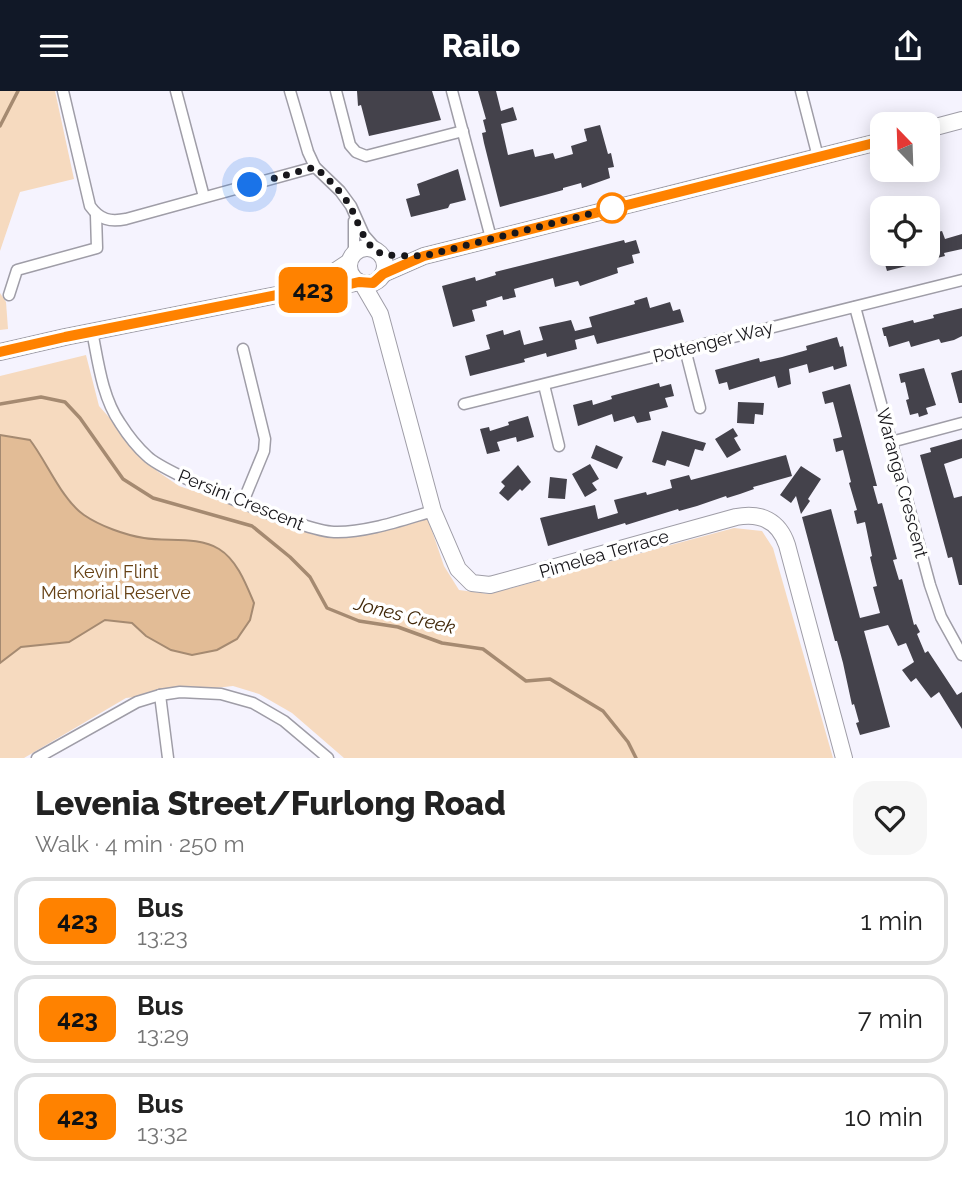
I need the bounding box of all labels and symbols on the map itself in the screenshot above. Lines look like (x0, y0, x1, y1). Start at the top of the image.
north arrow (870, 112, 940, 182)
your location (232, 167, 267, 202)
unlabelled marker (597, 193, 627, 223)
line badge: 423 (273, 267, 353, 313)
street label: Pottenger Way (651, 316, 775, 367)
street label: Waranga Crescent (872, 406, 933, 560)
street label: Persini Crescent (175, 465, 307, 534)
street label: Pimelea Terrace (537, 525, 672, 582)
park label: Kevin Flint Memorial Reserve (41, 561, 191, 603)
water label: Jones Creek (351, 592, 458, 638)

